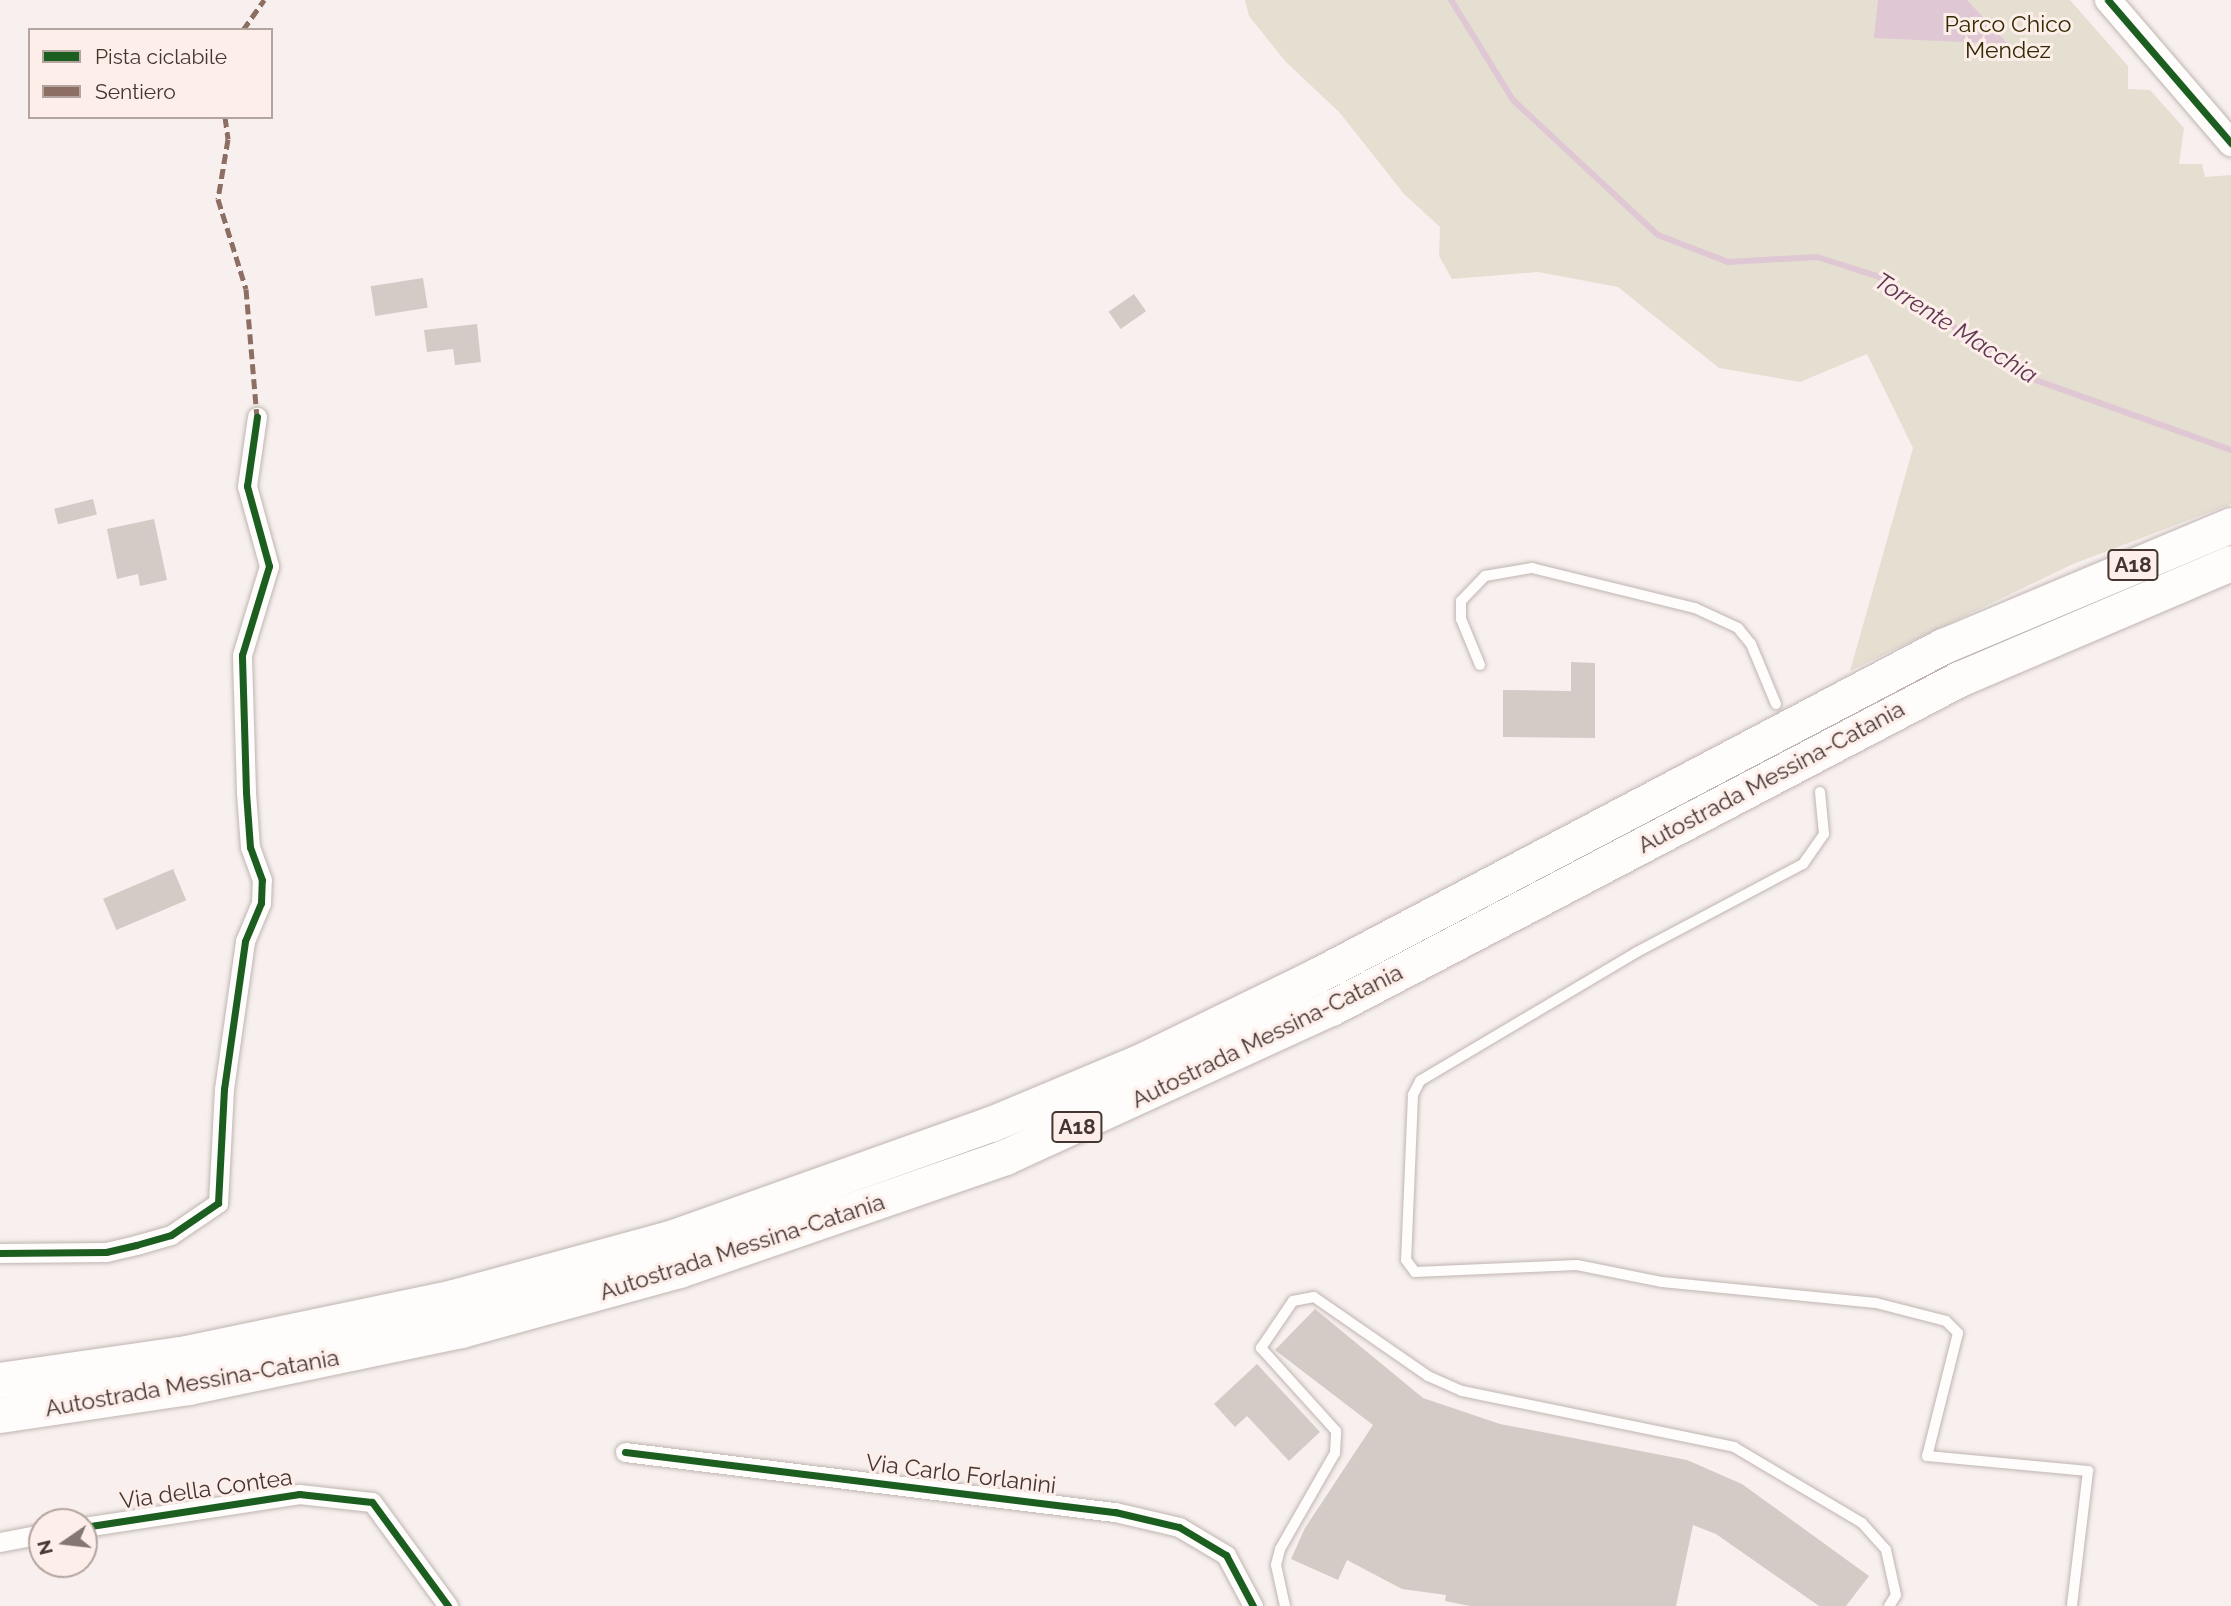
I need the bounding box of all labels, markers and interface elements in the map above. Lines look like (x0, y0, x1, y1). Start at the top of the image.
park label: Parco Chico Mendez (1945, 10, 2071, 64)
legend (28, 28, 273, 119)
text: Pista ciclabile (95, 44, 227, 69)
text: Sentiero (95, 79, 176, 104)
water label: Torrente Macchia (1869, 266, 2043, 390)
road number: A18 (2107, 548, 2159, 582)
street label: Autostrada Messina-Catania (1633, 695, 1909, 859)
street label: Autostrada Messina-Catania (1127, 958, 1407, 1114)
road number: A18 (1051, 1110, 1103, 1144)
street label: Autostrada Messina-Catania (596, 1188, 888, 1306)
street label: Autostrada Messina-Catania (43, 1344, 341, 1422)
street label: Via Carlo Forlanini (864, 1449, 1058, 1499)
street label: Via della Contea (118, 1463, 294, 1515)
north arrow (28, 1508, 98, 1578)
text: N (32, 1538, 57, 1557)

